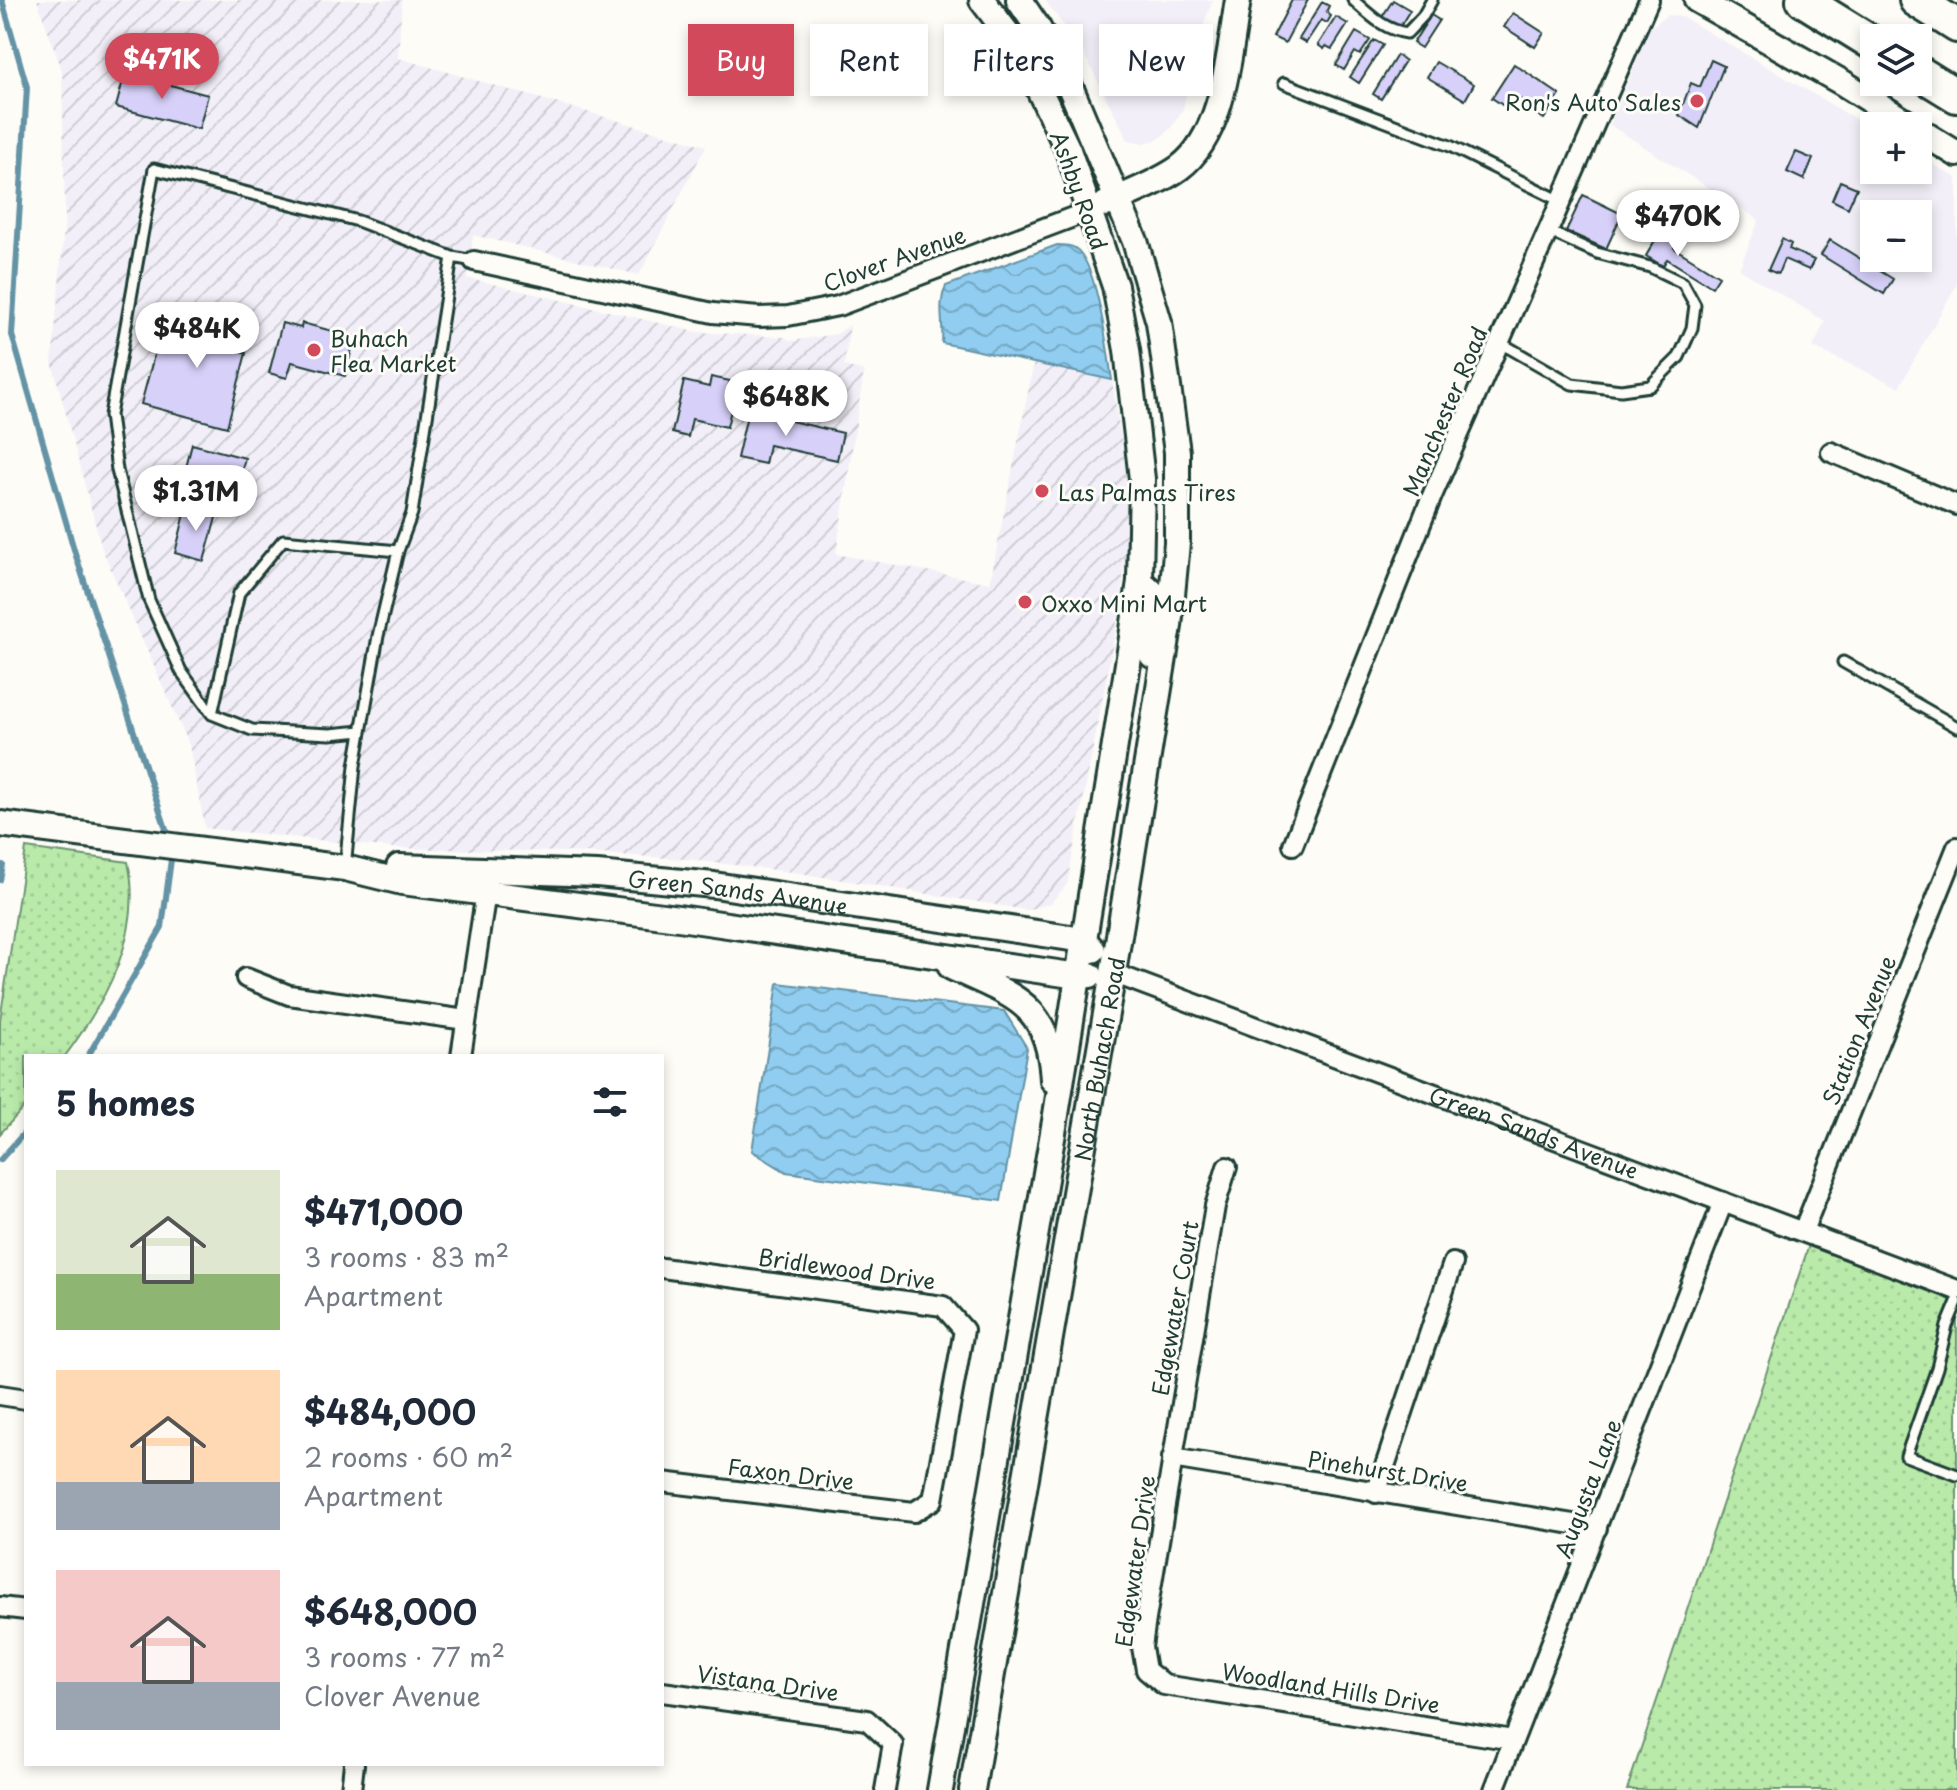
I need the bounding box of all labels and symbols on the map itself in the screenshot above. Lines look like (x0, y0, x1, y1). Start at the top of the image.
pin: $471K (106, 33, 218, 101)
place label: Ron's Auto Sales (1505, 85, 1681, 118)
marker: Ron's Auto Sales (1688, 92, 1706, 110)
street label: Ashby Road (1043, 126, 1117, 254)
pin: $470K (1622, 190, 1734, 258)
street label: Clover Avenue (818, 217, 970, 299)
pin: $484K (141, 302, 253, 370)
place label: Buhach Flea Market (330, 321, 457, 379)
street label: Manchester Road (1393, 321, 1495, 501)
marker: Buhach Flea Market (305, 341, 323, 359)
pin: $648K (730, 370, 842, 438)
pin: $1.31M (131, 465, 261, 533)
place label: Las Palmas Tires (1058, 475, 1236, 508)
marker: Las Palmas Tires (1033, 482, 1051, 500)
place label: Oxxo Mini Mart (1041, 586, 1207, 619)
marker: Oxxo Mini Mart (1016, 593, 1034, 611)
street label: Green Sands Avenue (627, 861, 850, 921)
street label: Station Avenue (1813, 950, 1903, 1110)
street label: North Buhach Road (1064, 954, 1132, 1163)
street label: Green Sands Avenue (1425, 1077, 1644, 1186)
street label: Edgewater Court (1142, 1218, 1206, 1398)
street label: Bridlewood Drive (756, 1239, 938, 1297)
street label: Augusta Lane (1545, 1414, 1629, 1562)
street label: Pinehurst Drive (1306, 1441, 1470, 1499)
street label: Faxon Drive (726, 1449, 856, 1497)
street label: Edgewater Drive (1106, 1473, 1162, 1649)
street label: Woodland Hills Drive (1220, 1653, 1442, 1721)
street label: Vistana Drive (695, 1656, 841, 1708)

